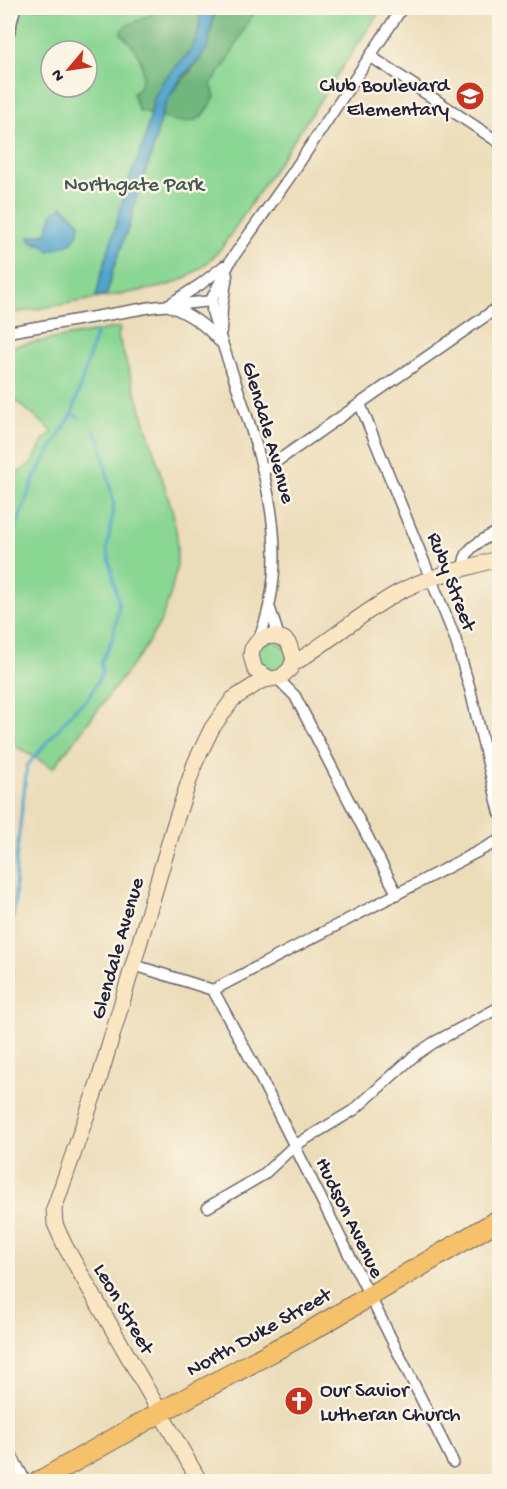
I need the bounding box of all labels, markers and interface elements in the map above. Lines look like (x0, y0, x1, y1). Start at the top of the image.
north arrow (39, 39, 99, 99)
text: N (48, 65, 70, 84)
place label: Club Boulevard Elementary (319, 75, 451, 124)
school or university icon: Club Boulevard Elementary (454, 80, 486, 112)
park label: Northgate Park (64, 174, 207, 199)
street label: Glendale Avenue (234, 359, 299, 508)
street label: Ruby Street (420, 530, 481, 637)
street label: Glendale Avenue (87, 874, 152, 1023)
street label: Hudson Avenue (308, 1154, 388, 1284)
street label: Leon Street (86, 1260, 159, 1362)
street label: North Duke Street (183, 1283, 339, 1384)
place label: Our Savior Lutheran Church (320, 1380, 461, 1429)
church icon: Our Savior Lutheran Church (283, 1385, 315, 1417)

